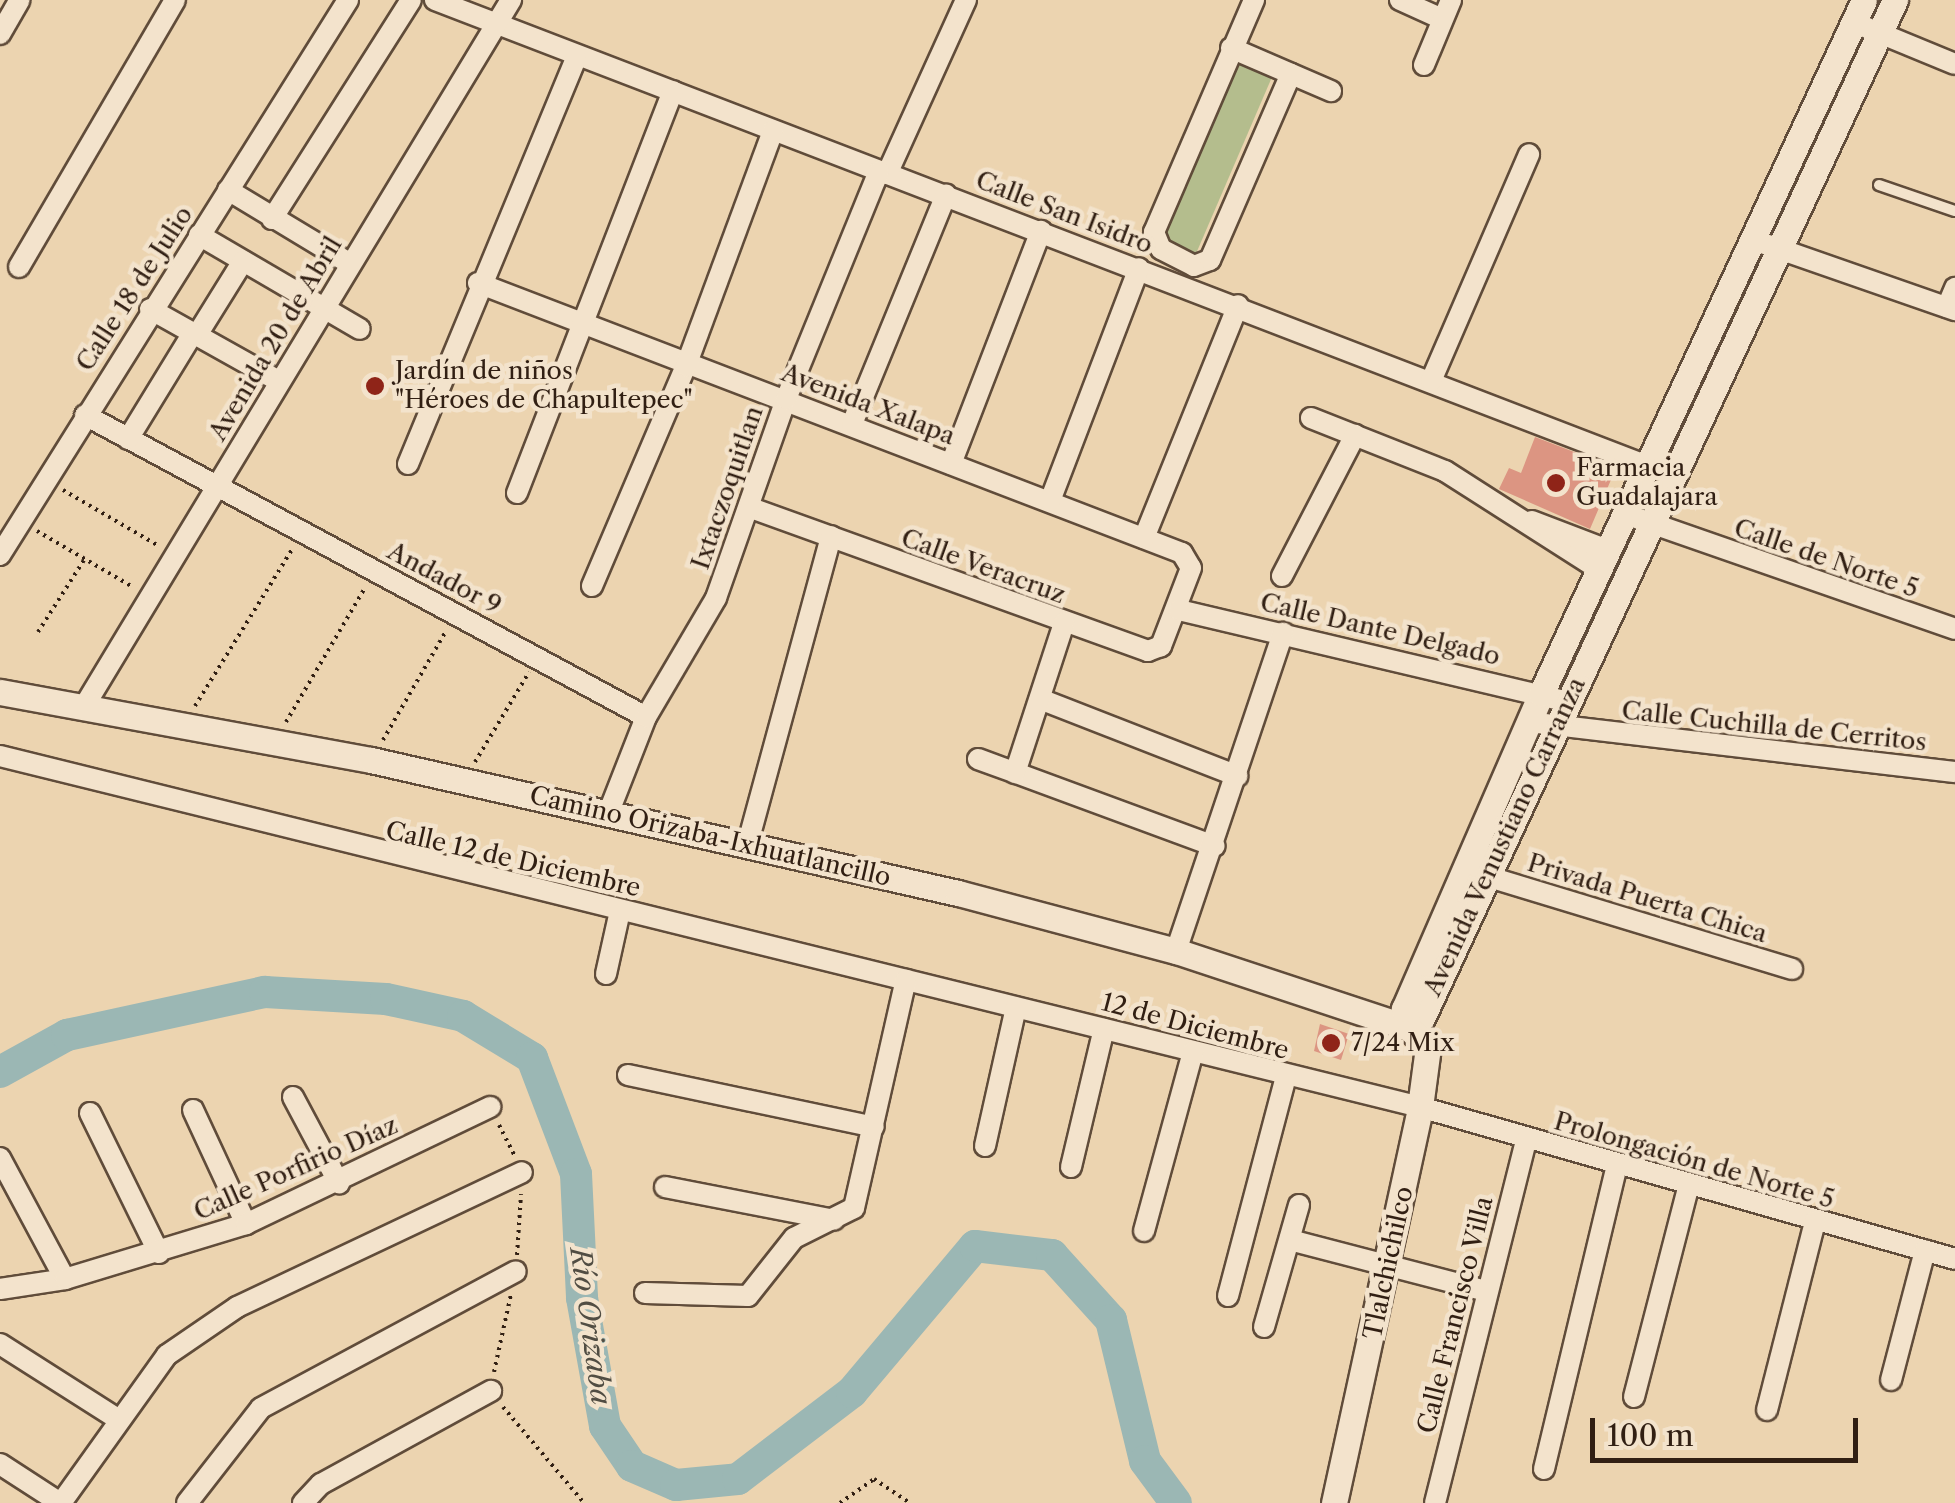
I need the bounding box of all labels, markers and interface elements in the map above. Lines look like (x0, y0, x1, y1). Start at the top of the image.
street label: Calle San Isidro (971, 166, 1157, 260)
street label: Calle 18 de Julio (71, 201, 199, 377)
street label: Avenida 20 de Abril (203, 231, 349, 447)
place label: Jardín de niños "Héroes de Chapultepec" (395, 357, 693, 416)
street label: Avenida Xalapa (777, 358, 959, 452)
marker: Jardín de niños "Héroes de Chapultepec" (364, 375, 386, 397)
street label: Ixtaczoquitlan (686, 402, 770, 574)
place label: Farmacia Guadalajara (1576, 454, 1718, 513)
marker: Farmacia Guadalajara (1545, 472, 1567, 494)
street label: Calle de Norte 5 (1730, 513, 1922, 605)
street label: Calle Veracruz (896, 523, 1070, 611)
street label: Andador 9 (382, 536, 506, 622)
street label: Calle Dante Delgado (1257, 588, 1503, 672)
street label: Avenida Venustiano Carranza (1418, 672, 1592, 1002)
street label: Calle Cuchilla de Cerritos (1620, 696, 1928, 758)
street label: Camino Orizaba-Ixhuatlancillo (527, 781, 893, 893)
street label: Calle 12 de Diciembre (383, 816, 643, 904)
street label: Privada Puerta Chica (1523, 848, 1771, 950)
street label: 12 de Diciembre (1098, 988, 1292, 1066)
place label: 7/24 Mix (1351, 1028, 1454, 1058)
marker: 7/24 Mix (1320, 1032, 1342, 1054)
street label: Prolongación de Norte 5 (1551, 1107, 1837, 1215)
street label: Calle Porfirio Díaz (190, 1111, 402, 1227)
street label: Tlalchichilco (1358, 1184, 1420, 1342)
street label: Calle Francisco Villa (1412, 1193, 1500, 1437)
water label: Río Orizaba (563, 1245, 619, 1407)
scale bar (1595, 1398, 1862, 1460)
text: 100 m (1607, 1417, 1694, 1454)

